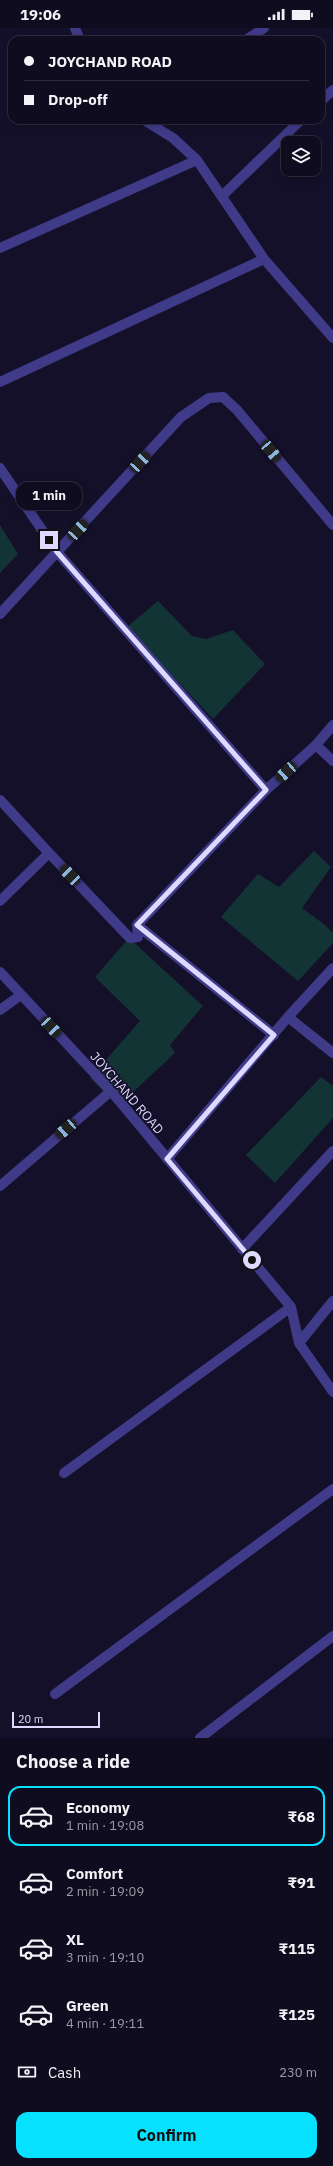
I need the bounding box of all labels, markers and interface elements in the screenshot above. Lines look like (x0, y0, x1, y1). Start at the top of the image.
text: 19:06 (20, 5, 61, 24)
text: JOYCHAND ROAD (48, 52, 172, 71)
text: Drop-off (48, 90, 108, 109)
map controls (281, 136, 321, 176)
button: layers (281, 136, 321, 176)
car (259, 438, 283, 464)
car (127, 449, 153, 475)
callout: 1 min (16, 482, 82, 510)
text: 1 min (32, 487, 66, 504)
car (65, 517, 91, 543)
route end (40, 531, 58, 549)
car (273, 760, 299, 784)
car (57, 862, 83, 888)
car (38, 1014, 64, 1040)
street label: JOYCHAND ROAD (87, 1048, 167, 1138)
car (53, 1117, 79, 1141)
route start (243, 1251, 261, 1269)
scale bar (12, 1710, 100, 1729)
text: 20 m (18, 1712, 43, 1726)
text: Choose a ride (16, 1750, 130, 1773)
icon: car (18, 1798, 54, 1834)
text: Economy (66, 1798, 130, 1817)
text: ₹68 (288, 1807, 315, 1826)
text: 1 min · 19:08 (66, 1817, 144, 1834)
icon: car (18, 1864, 54, 1900)
text: Comfort (66, 1864, 123, 1883)
text: ₹91 (288, 1873, 315, 1892)
text: 2 min · 19:09 (66, 1883, 144, 1900)
icon: car (18, 1930, 54, 1966)
text: XL (66, 1930, 84, 1949)
text: ₹115 (279, 1939, 315, 1958)
text: 3 min · 19:10 (66, 1949, 144, 1966)
icon: car (18, 1996, 54, 2032)
text: Green (66, 1996, 109, 2015)
text: ₹125 (279, 2005, 315, 2024)
text: 4 min · 19:11 (66, 2015, 144, 2032)
icon: cash (16, 2061, 38, 2083)
text: Cash (48, 2063, 81, 2082)
text: 230 m (279, 2064, 317, 2081)
button: Confirm (16, 2112, 317, 2158)

